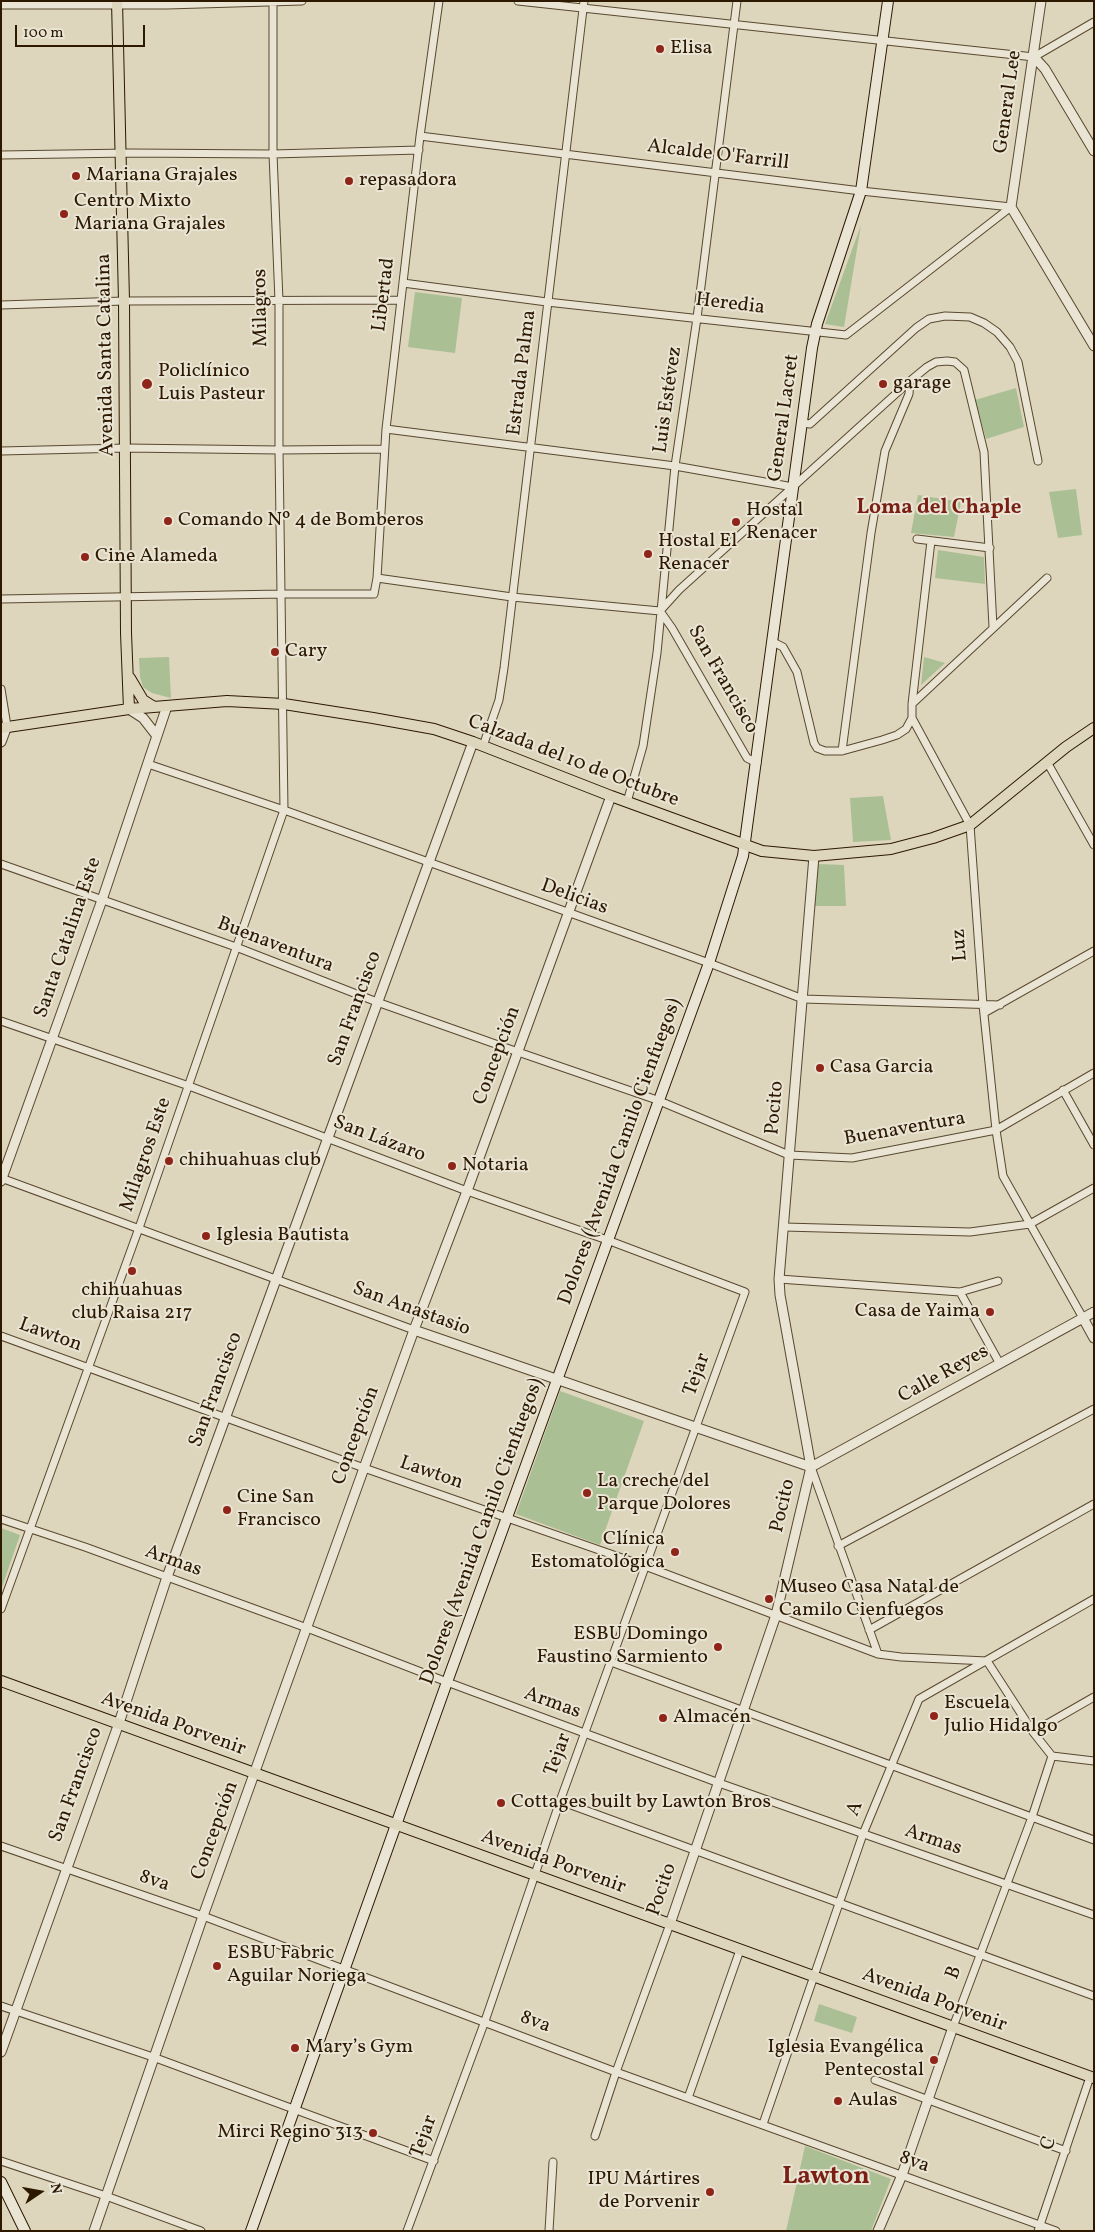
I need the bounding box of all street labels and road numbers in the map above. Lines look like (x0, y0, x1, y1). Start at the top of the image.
street label: General Lee (990, 49, 1028, 155)
street label: Alcalde O'Farrill (646, 135, 790, 177)
street label: Avenida Santa Catalina (93, 253, 121, 457)
street label: Libertad (369, 257, 401, 333)
street label: Milagros (249, 269, 275, 347)
street label: Heredia (694, 289, 766, 321)
street label: Estrada Palma (503, 309, 543, 437)
street label: Luis Estévez (650, 345, 688, 455)
street label: General Lacret (764, 353, 806, 483)
street label: San Francisco (681, 622, 763, 738)
street label: Calzada del 10 de Octubre (464, 711, 682, 813)
street label: Santa Catalina Este (30, 854, 108, 1022)
street label: Delicias (537, 875, 611, 921)
street label: Buenaventura (213, 913, 337, 979)
street label: Luz (948, 928, 974, 962)
street label: San Francisco (324, 948, 388, 1070)
street label: Dolores (Avenida Camilo Cienfuegos) (554, 995, 688, 1309)
street label: Concepción (469, 1003, 527, 1109)
street label: Pocito (762, 1080, 790, 1136)
street label: Milagros Este (116, 1095, 178, 1215)
street label: Buenaventura (842, 1108, 968, 1152)
street label: San Lázaro (329, 1111, 429, 1169)
street label: San Anastasio (349, 1278, 473, 1342)
street label: Lawton (15, 1314, 85, 1358)
street label: San Francisco (185, 1329, 249, 1451)
street label: Calle Reyes (895, 1340, 993, 1410)
street label: Tejar (679, 1350, 717, 1400)
street label: Dolores (Avenida Camilo Cienfuegos) (416, 1375, 550, 1689)
street label: Concepción (328, 1383, 386, 1489)
street label: Lawton (396, 1452, 466, 1496)
street label: Pocito (766, 1477, 802, 1535)
street label: Armas (141, 1541, 205, 1583)
street label: Armas (520, 1683, 584, 1725)
street label: Avenida Porvenir (97, 1688, 249, 1762)
street label: San Francisco (45, 1724, 109, 1846)
street label: Tejar (540, 1730, 578, 1780)
street label: Concepción (187, 1778, 245, 1884)
street label: A (842, 1798, 870, 1820)
street label: Armas (901, 1820, 965, 1862)
street label: Avenida Porvenir (477, 1826, 629, 1900)
street label: Pocito (643, 1860, 683, 1920)
street label: 8va (136, 1866, 172, 1898)
street label: B (942, 1963, 968, 1983)
street label: Avenida Porvenir (858, 1964, 1010, 2038)
street label: 8va (516, 2006, 554, 2040)
street label: Tejar (406, 2112, 444, 2162)
street label: C (1037, 2134, 1063, 2154)
street label: 8va (895, 2146, 933, 2180)

